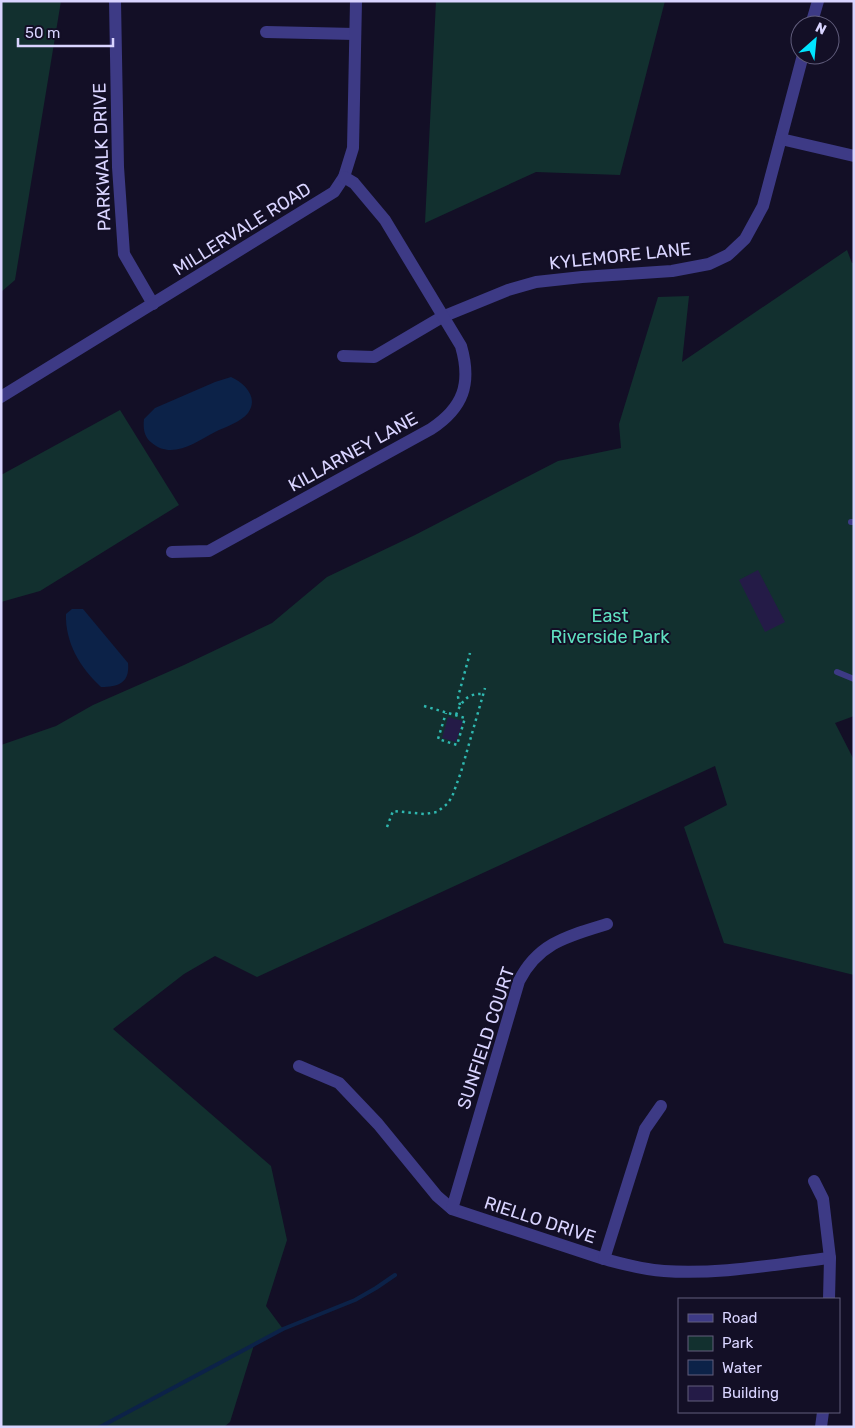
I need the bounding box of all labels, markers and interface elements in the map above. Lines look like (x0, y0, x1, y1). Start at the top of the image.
scale bar (18, 15, 112, 47)
north arrow (790, 15, 840, 65)
text: N (812, 19, 829, 39)
text: 50 m (25, 24, 60, 42)
street label: PARKWALK DRIVE (88, 82, 116, 232)
street label: MILLERVALE ROAD (169, 178, 315, 280)
street label: KYLEMORE LANE (548, 238, 692, 274)
street label: KILLARNEY LANE (285, 407, 421, 497)
park label: East Riverside Park (551, 605, 670, 648)
street label: SUNFIELD COURT (453, 964, 519, 1112)
street label: RIELLO DRIVE (481, 1192, 599, 1248)
legend (678, 1298, 840, 1413)
text: Road (722, 1309, 758, 1327)
text: Park (722, 1334, 753, 1352)
text: Water (722, 1359, 762, 1377)
text: Building (722, 1384, 779, 1402)

